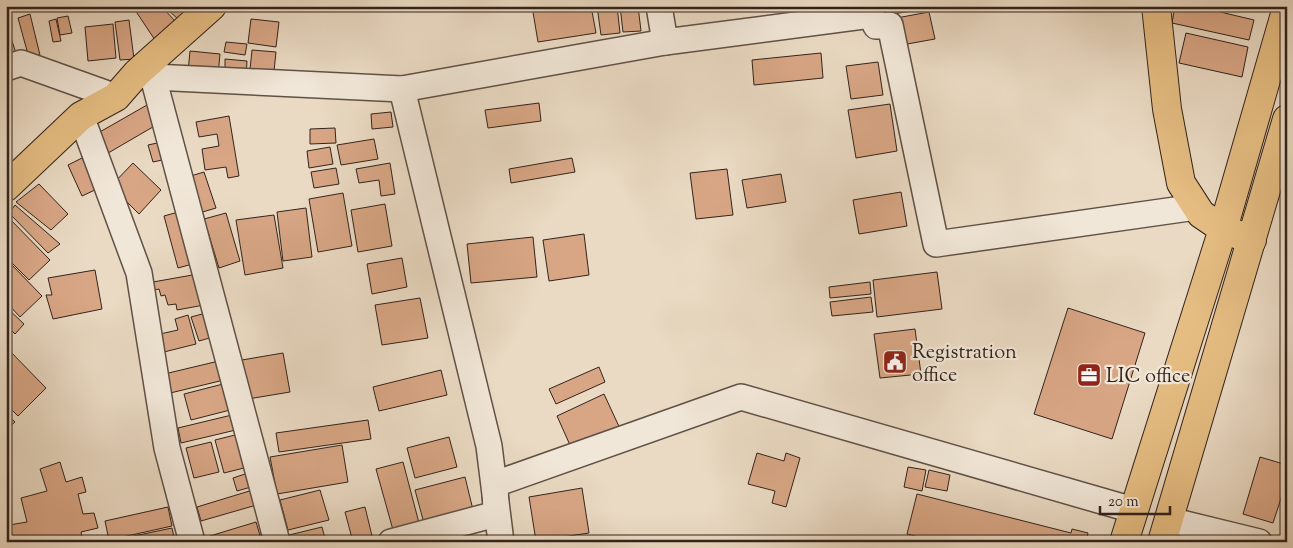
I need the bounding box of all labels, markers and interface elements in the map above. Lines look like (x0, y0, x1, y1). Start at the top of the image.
place label: Registration office (912, 339, 1017, 391)
public building icon: Registration office (882, 349, 908, 375)
office icon: LIC office (1076, 362, 1102, 388)
place label: LIC office (1106, 363, 1190, 392)
scale bar (1100, 483, 1170, 515)
text: 20 m (1108, 492, 1139, 513)

